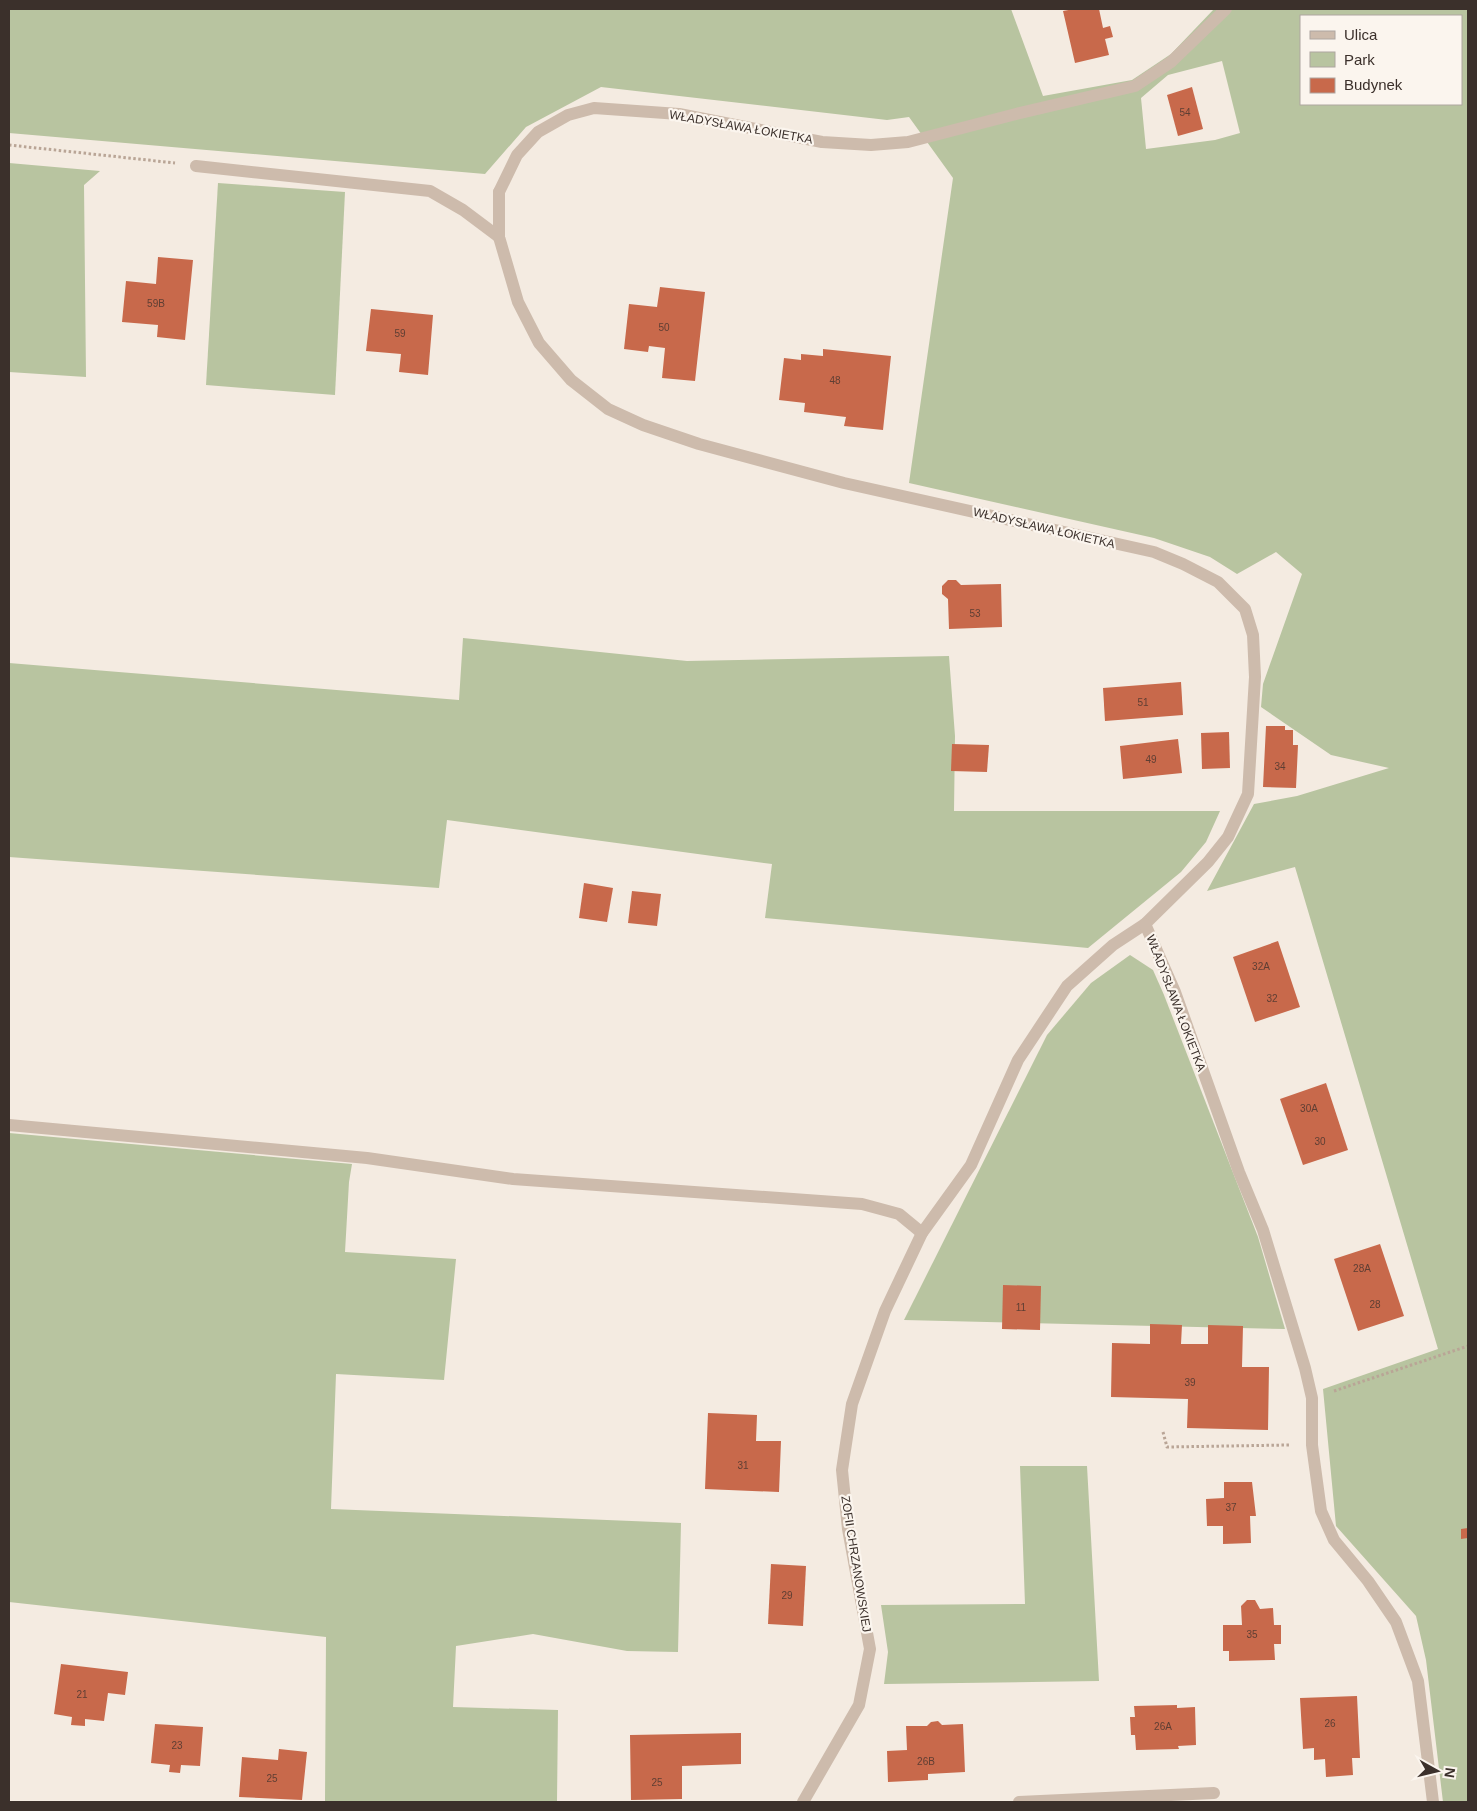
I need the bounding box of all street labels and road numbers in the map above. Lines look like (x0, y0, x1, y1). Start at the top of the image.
street label: WŁADYSŁAWA ŁOKIETKA (668, 108, 814, 146)
street label: WŁADYSŁAWA ŁOKIETKA (972, 505, 1116, 551)
street label: WŁADYSŁAWA ŁOKIETKA (1143, 933, 1209, 1073)
street label: ZOFII CHRZANOWSKIEJ (838, 1495, 874, 1633)

